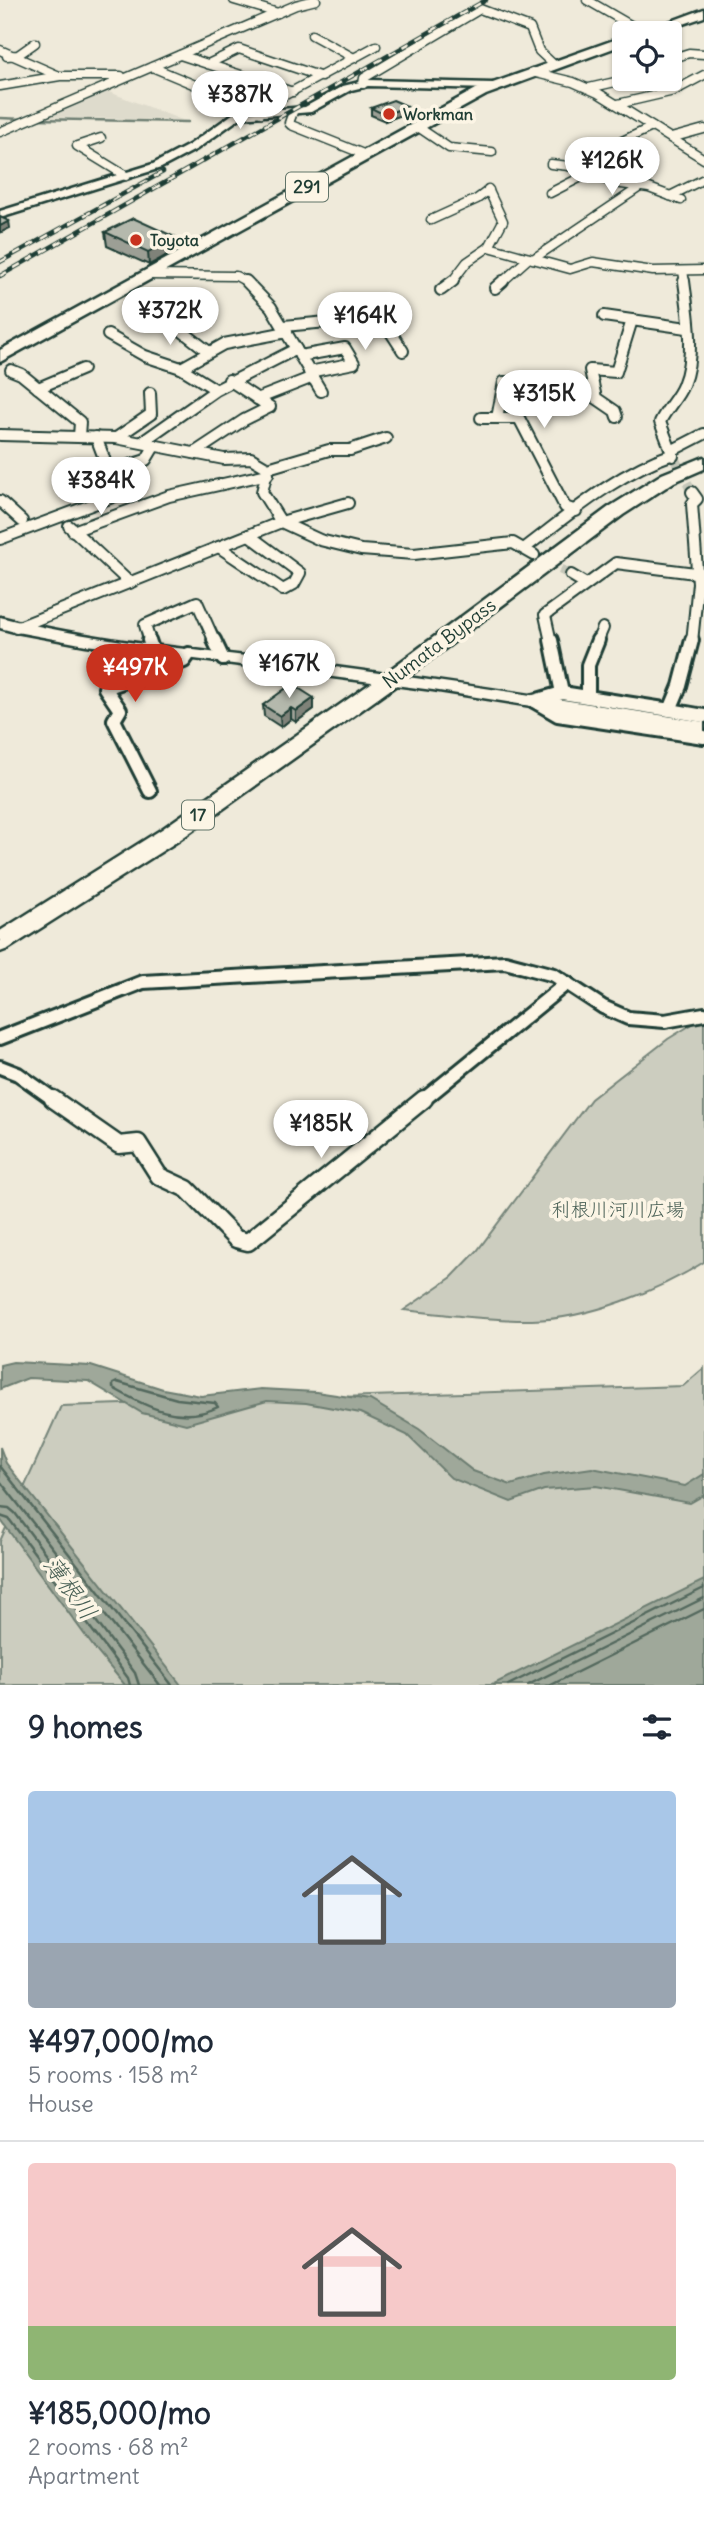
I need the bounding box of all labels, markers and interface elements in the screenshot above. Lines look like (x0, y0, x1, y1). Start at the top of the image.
map controls (612, 21, 682, 91)
button: locate (612, 21, 682, 91)
pin: ¥387K (191, 72, 289, 131)
text: ¥387K (207, 79, 273, 108)
place label: Workman (403, 104, 473, 124)
marker: Workman (381, 106, 397, 122)
pin: ¥126K (563, 138, 661, 197)
text: ¥126K (581, 145, 643, 174)
road number: 291 (286, 172, 328, 202)
place label: Toyota (150, 230, 199, 251)
marker: Toyota (128, 232, 144, 248)
pin: ¥372K (121, 288, 219, 347)
pin: ¥164K (316, 292, 414, 352)
text: ¥372K (138, 295, 202, 324)
text: ¥164K (333, 300, 397, 329)
pin: ¥315K (495, 370, 593, 430)
text: ¥315K (513, 378, 575, 407)
pin: ¥384K (52, 458, 150, 517)
text: ¥384K (67, 465, 135, 494)
street label: Numata Bypass (378, 593, 500, 693)
pin: ¥167K (240, 640, 338, 700)
pin: ¥497K (86, 644, 184, 704)
text: ¥167K (258, 648, 320, 677)
text: ¥497K (102, 652, 168, 681)
road number: 17 (182, 800, 214, 830)
pin: ¥185K (272, 1100, 370, 1160)
text: ¥185K (289, 1108, 353, 1137)
park label: 利根川河川広場 (551, 1197, 685, 1221)
water label: 薄根川 (38, 1549, 104, 1625)
text: 9 homes (28, 1708, 143, 1746)
icon: filters (638, 1708, 676, 1746)
icon: home (289, 1837, 415, 1963)
text: ¥497,000/mo (28, 2022, 214, 2060)
text: 5 rooms · 158 m² (28, 2060, 198, 2089)
text: House (28, 2089, 94, 2118)
icon: home (289, 2209, 415, 2335)
text: ¥185,000/mo (28, 2394, 211, 2432)
text: 2 rooms · 68 m² (28, 2432, 189, 2461)
text: Apartment (28, 2461, 140, 2490)

